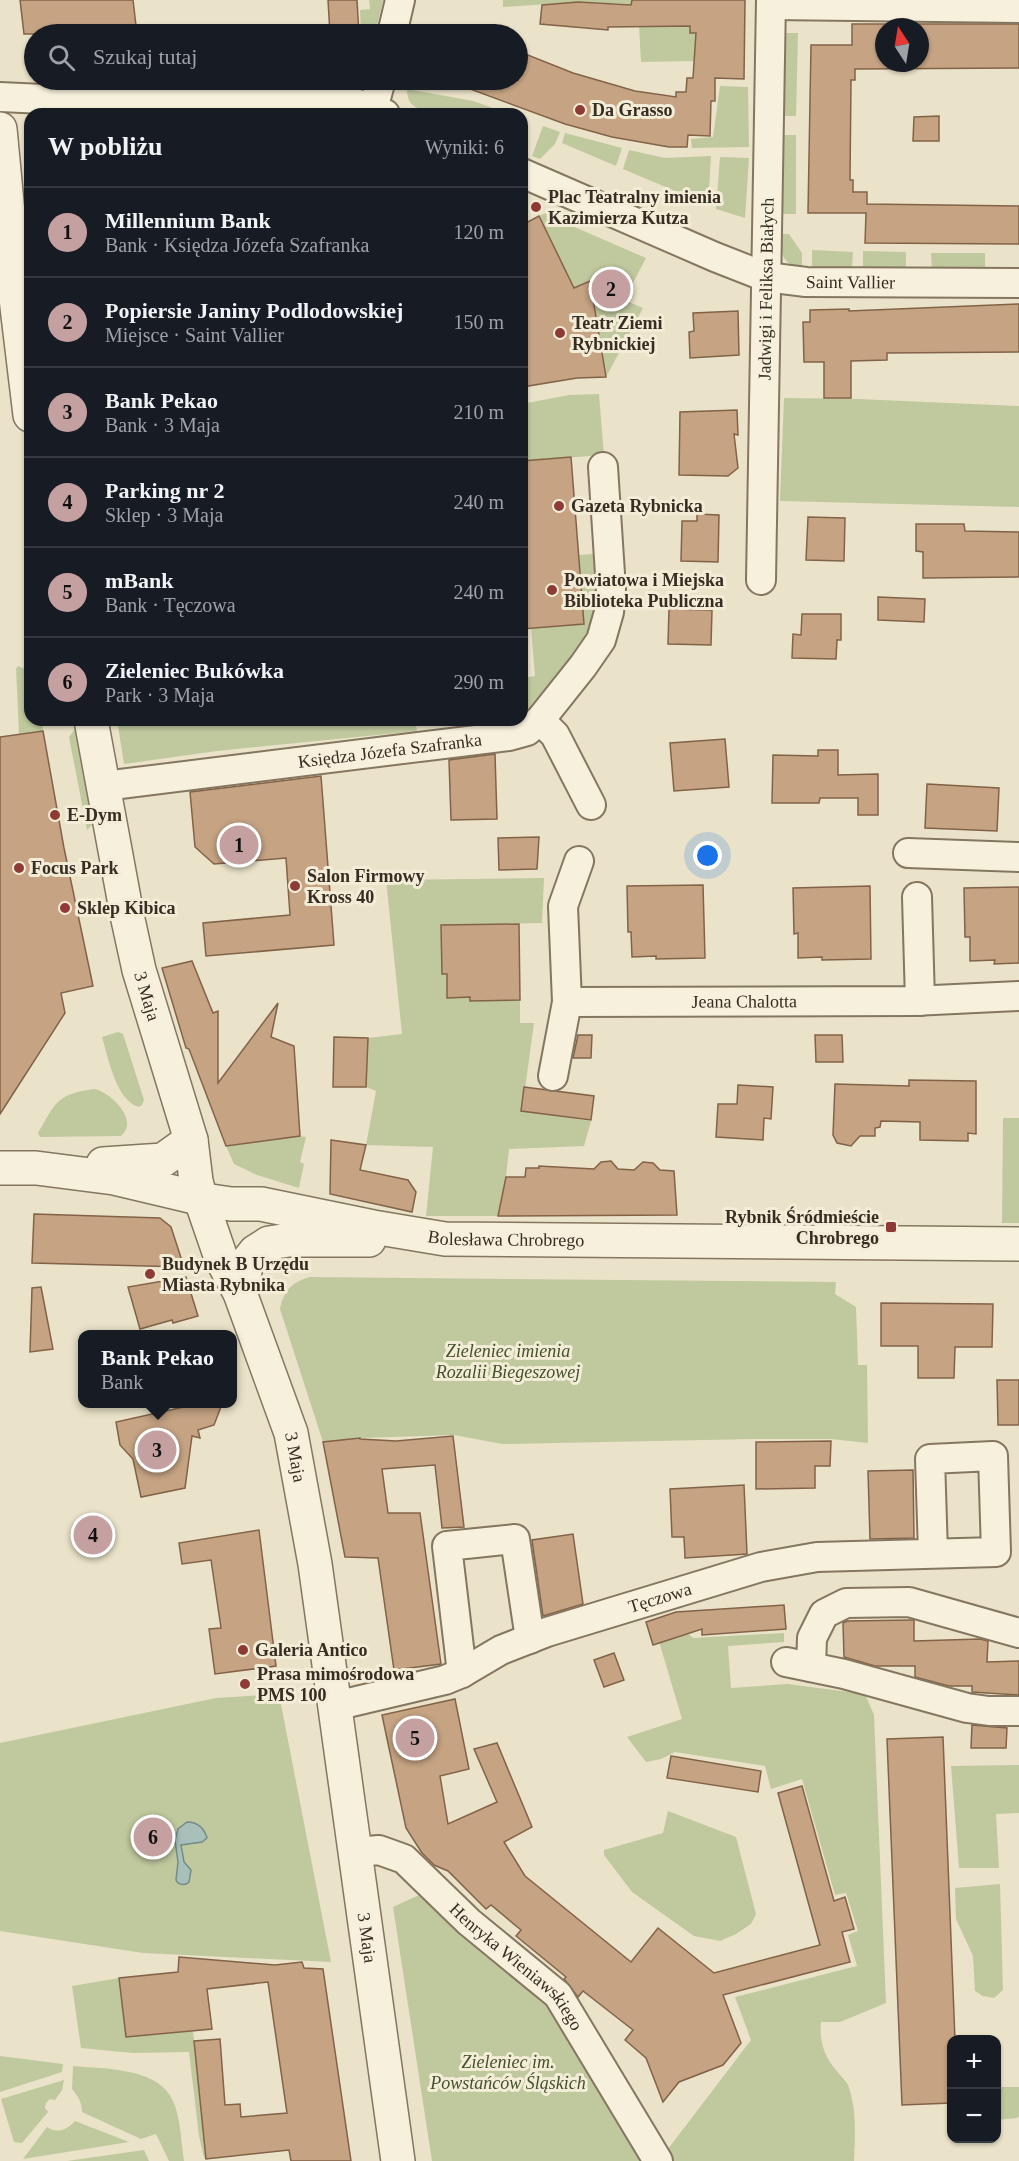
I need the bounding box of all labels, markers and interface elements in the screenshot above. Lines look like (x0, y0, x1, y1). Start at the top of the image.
north arrow (875, 18, 929, 72)
search box (24, 24, 528, 90)
icon: search (45, 41, 78, 74)
text: Szukaj tutaj (93, 44, 197, 69)
place label: Da Grasso (592, 100, 673, 120)
marker: Da Grasso (573, 103, 587, 117)
text: W pobliżu (48, 132, 162, 161)
text: Wyniki: 6 (425, 136, 504, 158)
place label: Plac Teatralny imienia Kazimierza Kutza (548, 187, 721, 228)
street label: Jadwigi i Feliksa Białych (754, 198, 778, 381)
marker: Plac Teatralny imienia Kazimierza Kutza (529, 200, 543, 214)
text: Millennium Bank (105, 208, 271, 233)
text: 1 (63, 221, 73, 243)
text: 120 m (453, 221, 504, 243)
text: Bank · Księdza Józefa Szafranka (105, 234, 369, 256)
pin: 2 (592, 266, 630, 312)
street label: Saint Vallier (806, 272, 895, 292)
text: Popiersie Janiny Podlodowskiej (105, 298, 403, 323)
text: 2 (63, 311, 73, 333)
text: 150 m (453, 311, 504, 333)
place label: Teatr Ziemi Rybnickiej (572, 313, 663, 354)
text: Miejsce · Saint Vallier (105, 324, 284, 346)
marker: Teatr Ziemi Rybnickiej (553, 326, 567, 340)
text: Bank Pekao (105, 388, 218, 413)
text: 3 (63, 401, 73, 423)
text: 210 m (453, 401, 504, 423)
text: Bank · 3 Maja (105, 414, 220, 436)
text: Parking nr 2 (105, 478, 224, 503)
text: 4 (63, 491, 73, 513)
text: 240 m (453, 491, 504, 513)
place label: Gazeta Rybnicka (571, 496, 703, 516)
marker: Gazeta Rybnicka (552, 499, 566, 513)
text: Sklep · 3 Maja (105, 504, 223, 526)
text: mBank (105, 568, 173, 593)
place label: Powiatowa i Miejska Biblioteka Publiczna (564, 570, 724, 611)
text: 5 (63, 581, 73, 603)
text: 240 m (453, 581, 504, 603)
marker: Powiatowa i Miejska Biblioteka Publiczna (545, 583, 559, 597)
text: Bank · Tęczowa (105, 594, 236, 616)
text: Zieleniec Bukówka (105, 658, 284, 683)
text: 6 (63, 671, 73, 693)
text: 290 m (453, 671, 504, 693)
text: Park · 3 Maja (105, 684, 214, 706)
street label: Księdza Józefa Szafranka (297, 729, 483, 772)
place label: E-Dym (67, 805, 122, 825)
marker: E-Dym (48, 808, 62, 822)
pin: 1 (220, 822, 258, 868)
your location (693, 841, 722, 870)
place label: Focus Park (31, 858, 119, 878)
marker: Focus Park (12, 861, 26, 875)
place label: Salon Firmowy Kross 40 (307, 866, 425, 907)
marker: Salon Firmowy Kross 40 (288, 879, 302, 893)
place label: Sklep Kibica (77, 898, 176, 918)
marker: Sklep Kibica (58, 901, 72, 915)
street label: 3 Maja (130, 969, 164, 1023)
street label: Jeana Chalotta (691, 991, 797, 1012)
place label: Rybnik Śródmieście Chrobrego (725, 1206, 879, 1248)
marker: Rybnik Śródmieście Chrobrego (884, 1220, 898, 1234)
street label: Bolesława Chrobrego (426, 1226, 584, 1250)
place label: Budynek B Urzędu Miasta Rybnika (162, 1254, 309, 1295)
marker: Budynek B Urzędu Miasta Rybnika (143, 1267, 157, 1281)
popup (78, 1330, 237, 1408)
park label: Zieleniec imienia Rozalii Biegeszowej (435, 1341, 580, 1382)
text: Bank Pekao (101, 1345, 214, 1370)
text: Bank (101, 1371, 143, 1393)
pin: 3 (138, 1428, 176, 1472)
street label: 3 Maja (281, 1430, 310, 1484)
pin: 4 (74, 1512, 112, 1558)
street label: Tęczowa (626, 1579, 694, 1617)
place label: Galeria Antico (255, 1640, 367, 1660)
marker: Galeria Antico (236, 1643, 250, 1657)
place label: Prasa mimośrodowa PMS 100 (257, 1664, 414, 1705)
marker: Prasa mimośrodowa PMS 100 (238, 1677, 252, 1691)
pin: 5 (396, 1716, 434, 1760)
pin: 6 (134, 1814, 172, 1860)
street label: Henryka Wieniawskiego (446, 1899, 587, 2034)
street label: 3 Maja (354, 1911, 380, 1964)
map controls (947, 2035, 1001, 2143)
button: + (947, 2035, 1001, 2089)
park label: Zieleniec im. Powstańców Śląskich (429, 2052, 586, 2093)
button: − (947, 2089, 1001, 2143)

